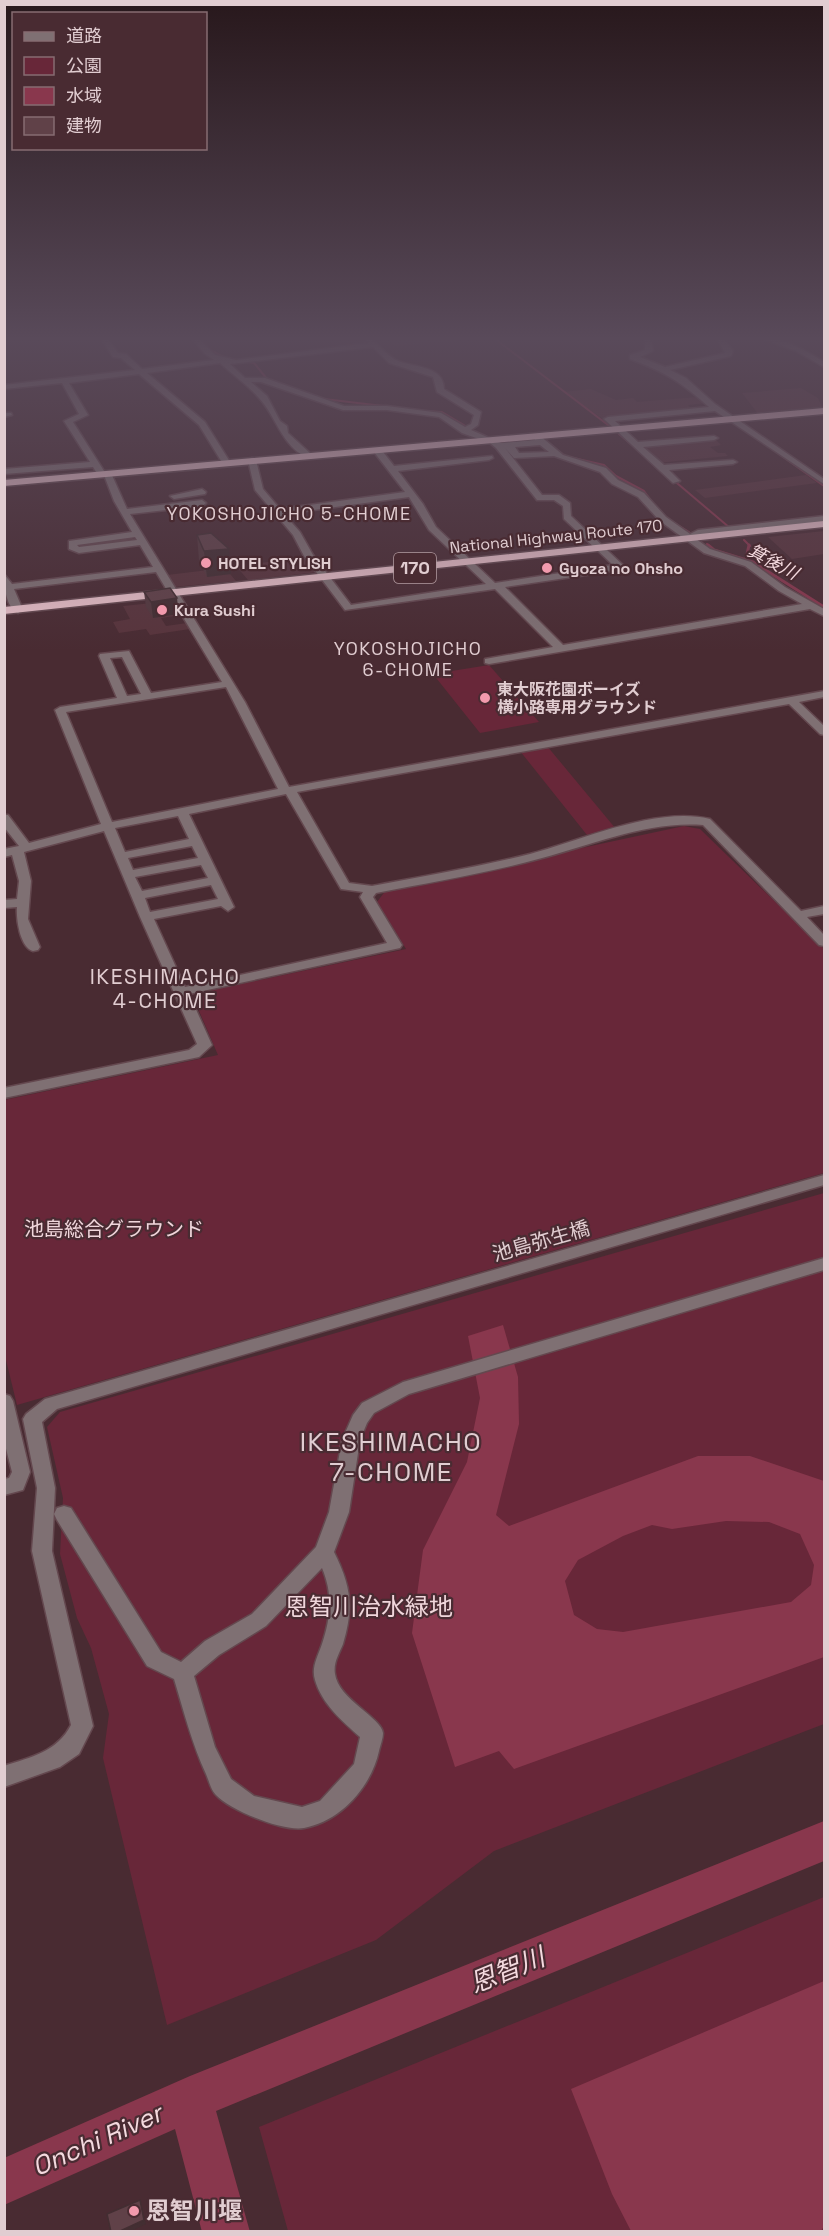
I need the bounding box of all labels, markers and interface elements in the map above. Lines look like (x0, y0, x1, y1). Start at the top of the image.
legend (12, 12, 207, 150)
text: 道路 (66, 24, 102, 47)
text: 公園 (66, 54, 102, 77)
text: 水域 (66, 84, 102, 107)
text: 建物 (66, 114, 102, 137)
district label: YOKOSHOJICHO 5-CHOME (166, 502, 412, 525)
street label: National Highway Route 170 (449, 515, 663, 558)
water label: 箕後川 (744, 539, 804, 585)
place label: HOTEL STYLISH (218, 553, 331, 574)
road number: 170 (394, 553, 436, 583)
marker: HOTEL STYLISH (199, 556, 213, 570)
place label: Gyoza no Ohsho (559, 558, 683, 579)
marker: Gyoza no Ohsho (540, 561, 554, 575)
place label: Kura Sushi (174, 600, 255, 621)
marker: Kura Sushi (155, 603, 169, 617)
district label: YOKOSHOJICHO 6-CHOME (334, 637, 482, 681)
place label: 東大阪花園ボーイズ 横小路専用グラウンド (497, 679, 657, 718)
marker: 東大阪花園ボーイズ 横小路専用グラウンド (478, 691, 492, 705)
district label: IKESHIMACHO 4-CHOME (90, 963, 240, 1014)
street label: 池島弥生橋 (489, 1215, 593, 1267)
park label: 池島総合グラウンド (24, 1216, 204, 1242)
district label: IKESHIMACHO 7-CHOME (300, 1425, 482, 1489)
park label: 恩智川治水緑地 (285, 1591, 453, 1622)
water label: 恩智川 (464, 1939, 552, 2000)
water label: Onchi River (26, 2095, 170, 2184)
place label: 恩智川堰 (146, 2195, 242, 2226)
marker: 恩智川堰 (127, 2204, 141, 2218)

